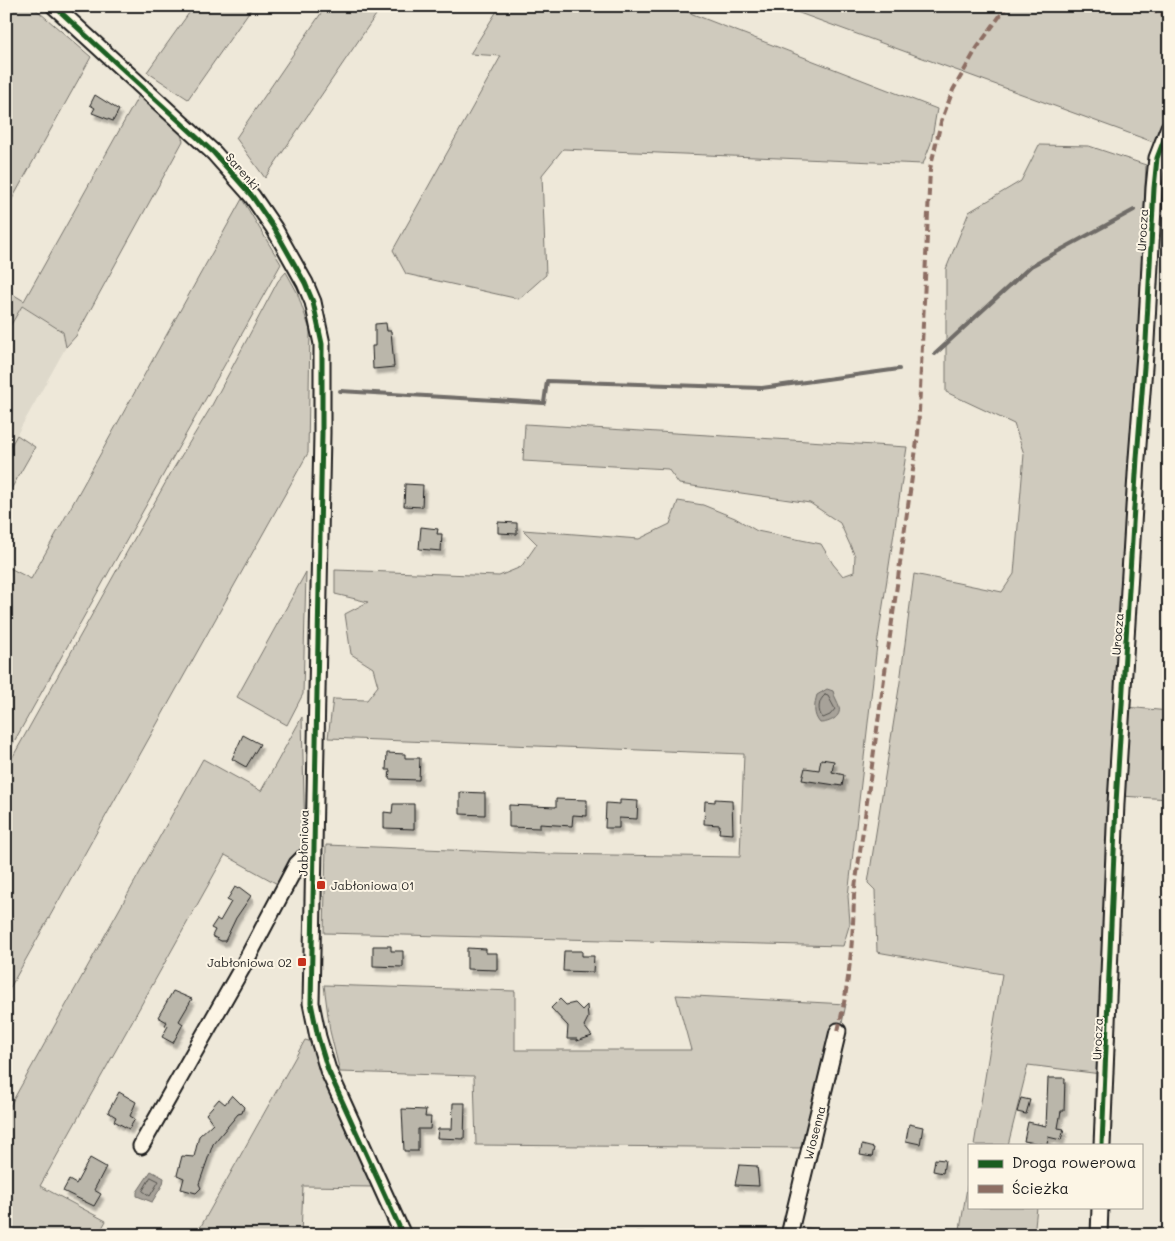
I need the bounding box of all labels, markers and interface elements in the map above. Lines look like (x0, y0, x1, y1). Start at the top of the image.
street label: Sarenki (222, 149, 264, 193)
street label: Urocza (1133, 208, 1151, 252)
street label: Urocza (1108, 612, 1126, 656)
street label: Jabłoniowa (294, 809, 312, 877)
place label: Jabłoniowa 01 (331, 877, 414, 893)
marker: Jabłoniowa 01 (315, 879, 327, 891)
place label: Jabłoniowa 02 (207, 954, 292, 970)
marker: Jabłoniowa 02 (296, 956, 308, 968)
street label: Urocza (1088, 1018, 1106, 1060)
street label: Wiosenna (800, 1104, 828, 1162)
legend (968, 1144, 1142, 1208)
text: Droga rowerowa (1012, 1152, 1136, 1172)
text: Ścieżka (1012, 1178, 1069, 1198)

